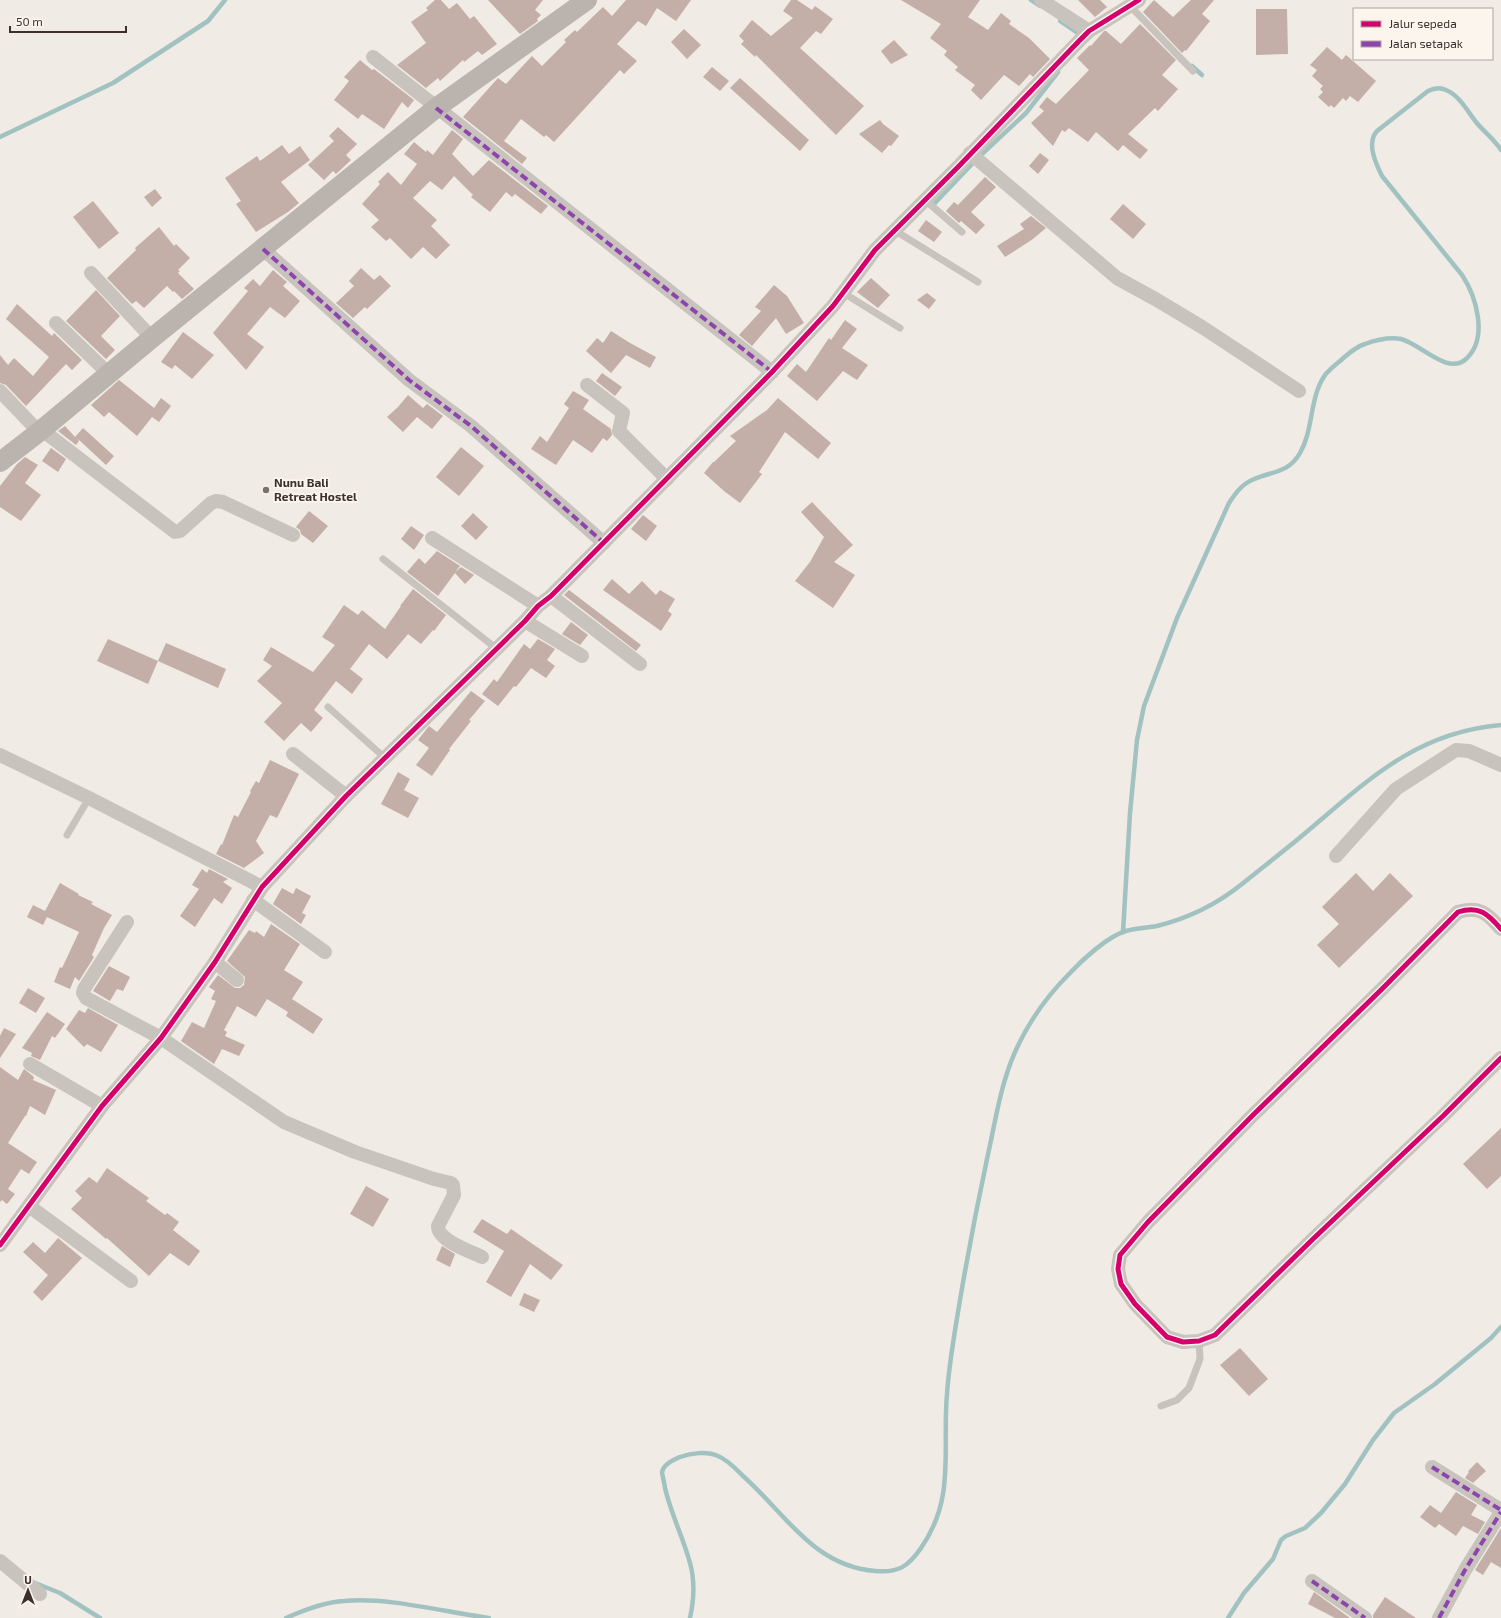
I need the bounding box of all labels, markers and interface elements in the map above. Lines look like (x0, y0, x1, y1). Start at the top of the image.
scale bar (10, 8, 126, 34)
legend (1353, 8, 1493, 60)
text: 50 m (16, 14, 43, 28)
text: Jalur sepeda (1389, 16, 1457, 30)
text: Jalan setapak (1389, 36, 1463, 50)
place label: Nunu Bali Retreat Hostel (274, 475, 357, 503)
marker: Nunu Bali Retreat Hostel (261, 485, 271, 495)
north arrow (8, 1570, 48, 1610)
text: U (24, 1573, 32, 1586)

